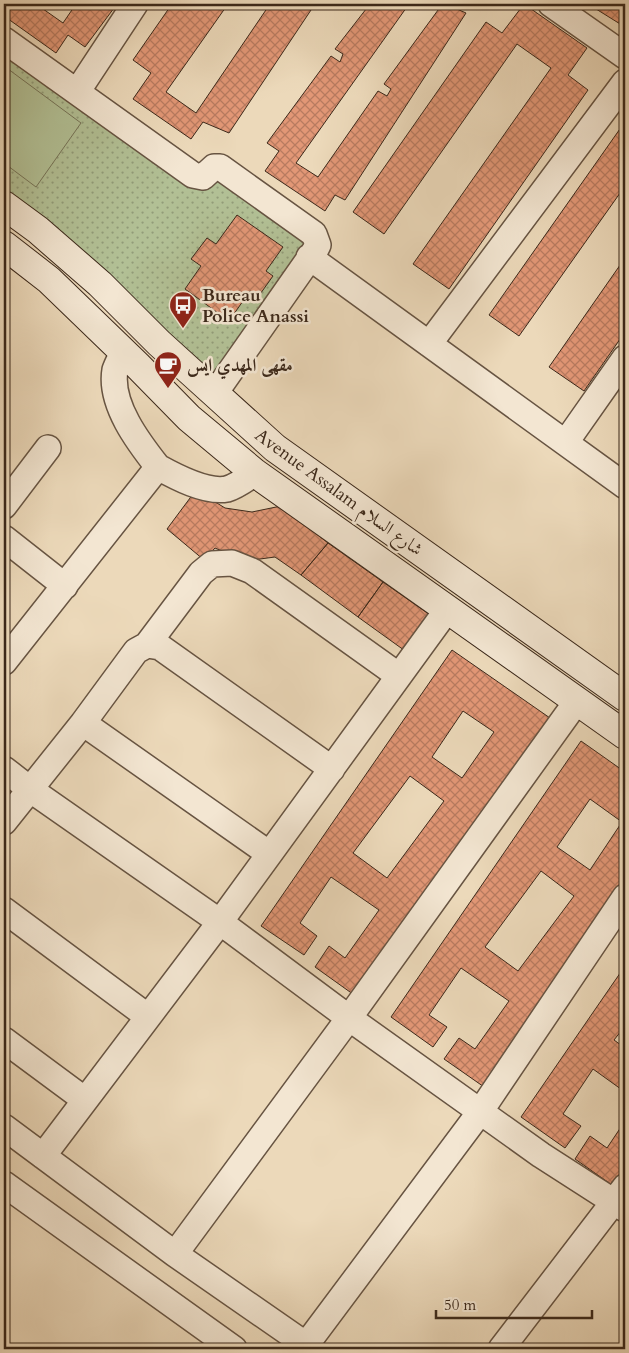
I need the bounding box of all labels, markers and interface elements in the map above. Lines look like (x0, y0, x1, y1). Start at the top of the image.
place label: Bureau Police Anassi (202, 283, 309, 329)
bus stop icon: Bureau Police Anassi (168, 290, 198, 329)
cafe icon: مقهى المهدي ايس (153, 350, 183, 389)
place label: مقهى المهدي ايس (187, 353, 293, 380)
street label: Avenue Assalam شارع السلام (248, 423, 428, 564)
scale bar (436, 1288, 593, 1320)
text: 50 m (444, 1295, 476, 1315)

